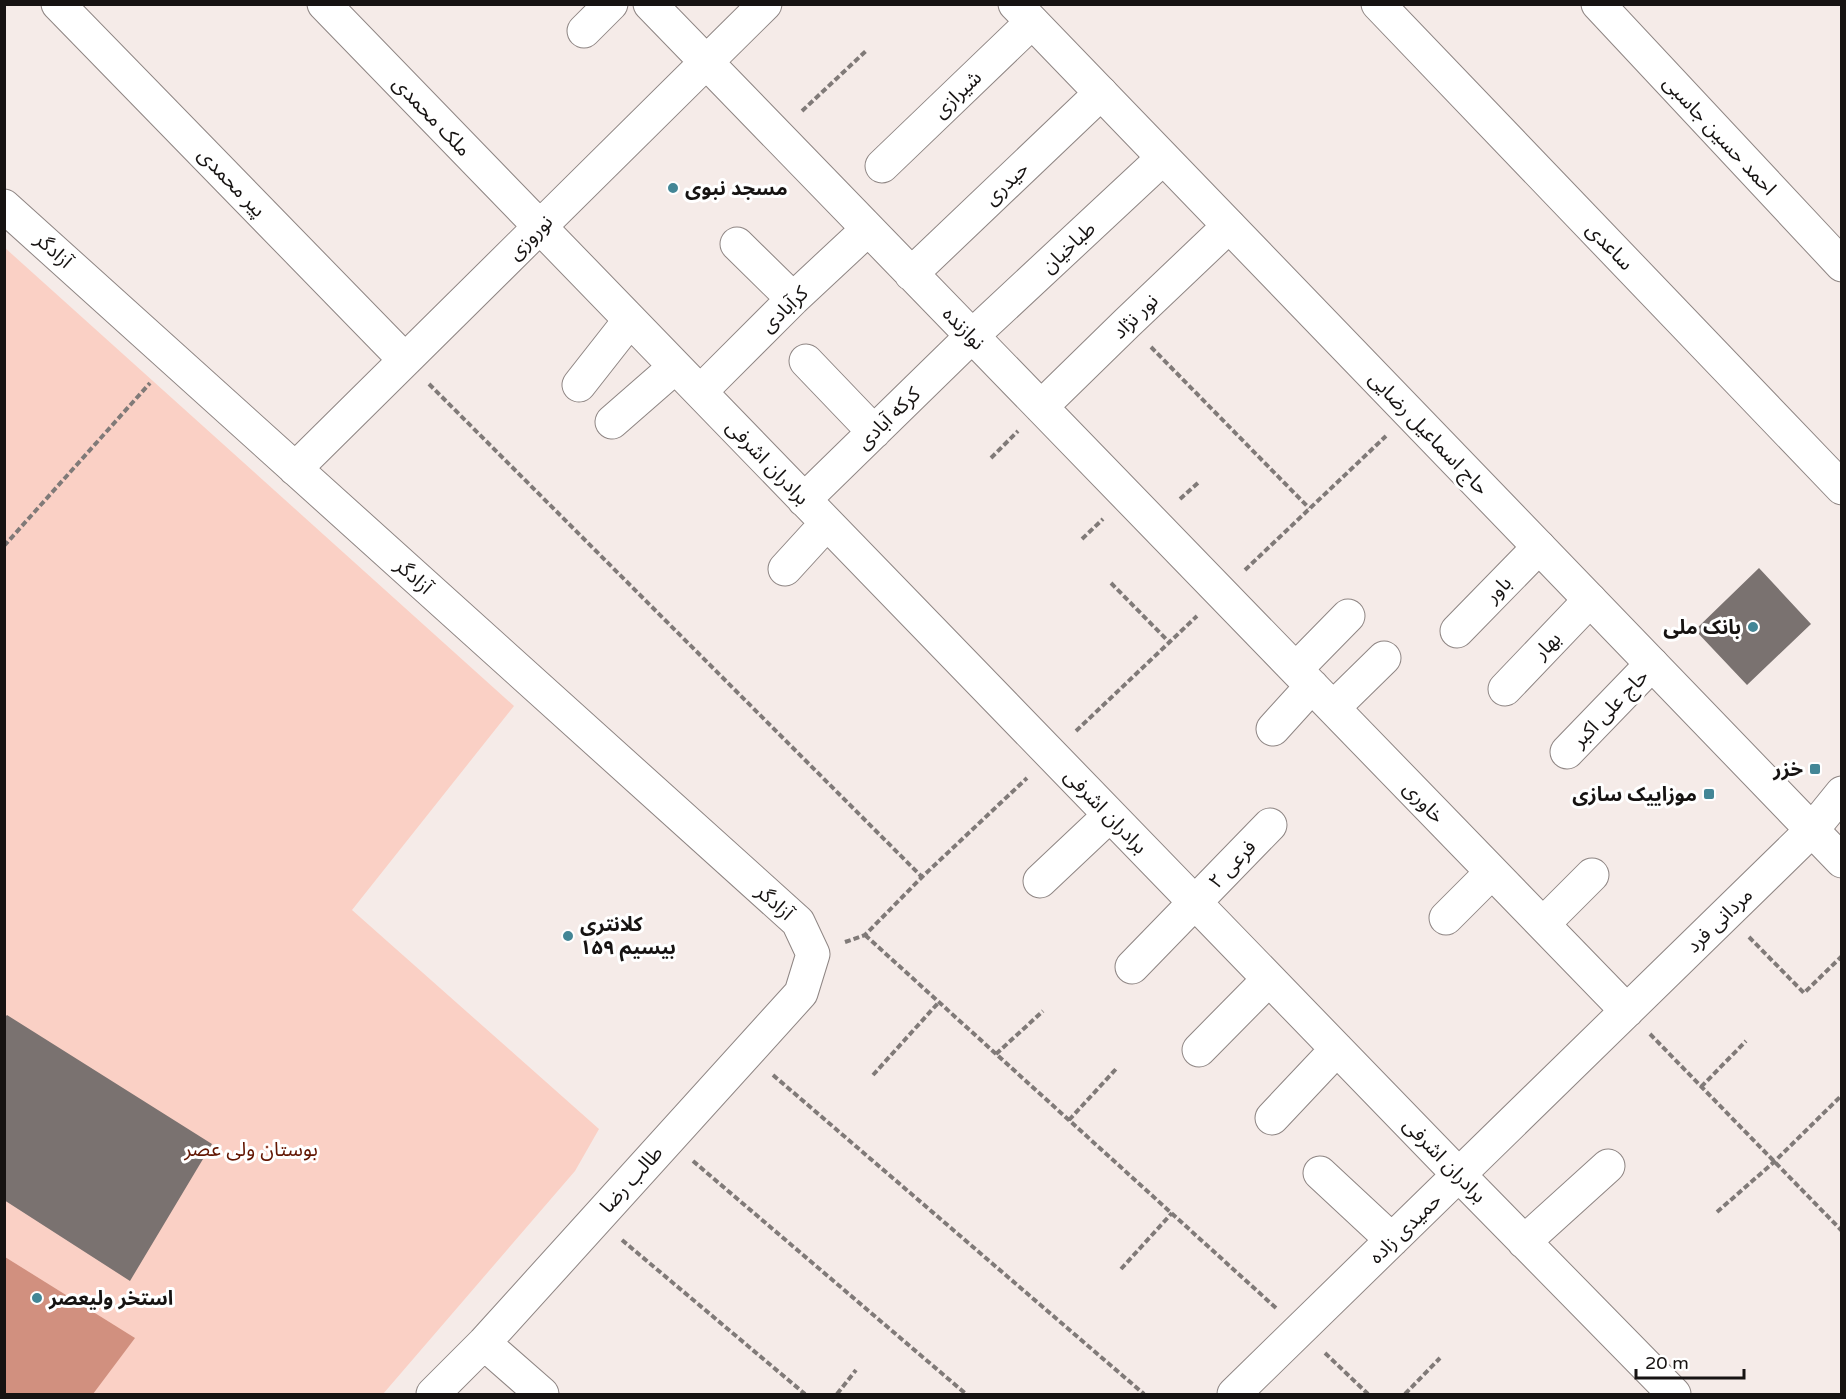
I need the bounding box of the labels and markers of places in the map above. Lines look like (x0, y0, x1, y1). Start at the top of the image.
place label: مسجد نبوی (685, 177, 788, 201)
marker: مسجد نبوی (666, 181, 680, 195)
place label: بانک ملی (1663, 616, 1741, 640)
marker: بانک ملی (1746, 620, 1760, 634)
place label: خزر (1772, 758, 1803, 782)
marker: خزر (1808, 762, 1822, 776)
place label: موزاییک سازی (1572, 783, 1697, 807)
marker: موزاییک سازی (1702, 787, 1716, 801)
place label: کلانتری ۱۵۹ بیسیم (580, 913, 676, 962)
marker: کلانتری ۱۵۹ بیسیم (561, 929, 575, 943)
place label: استخر ولیعصر (48, 1287, 173, 1311)
marker: استخر ولیعصر (30, 1291, 44, 1305)

